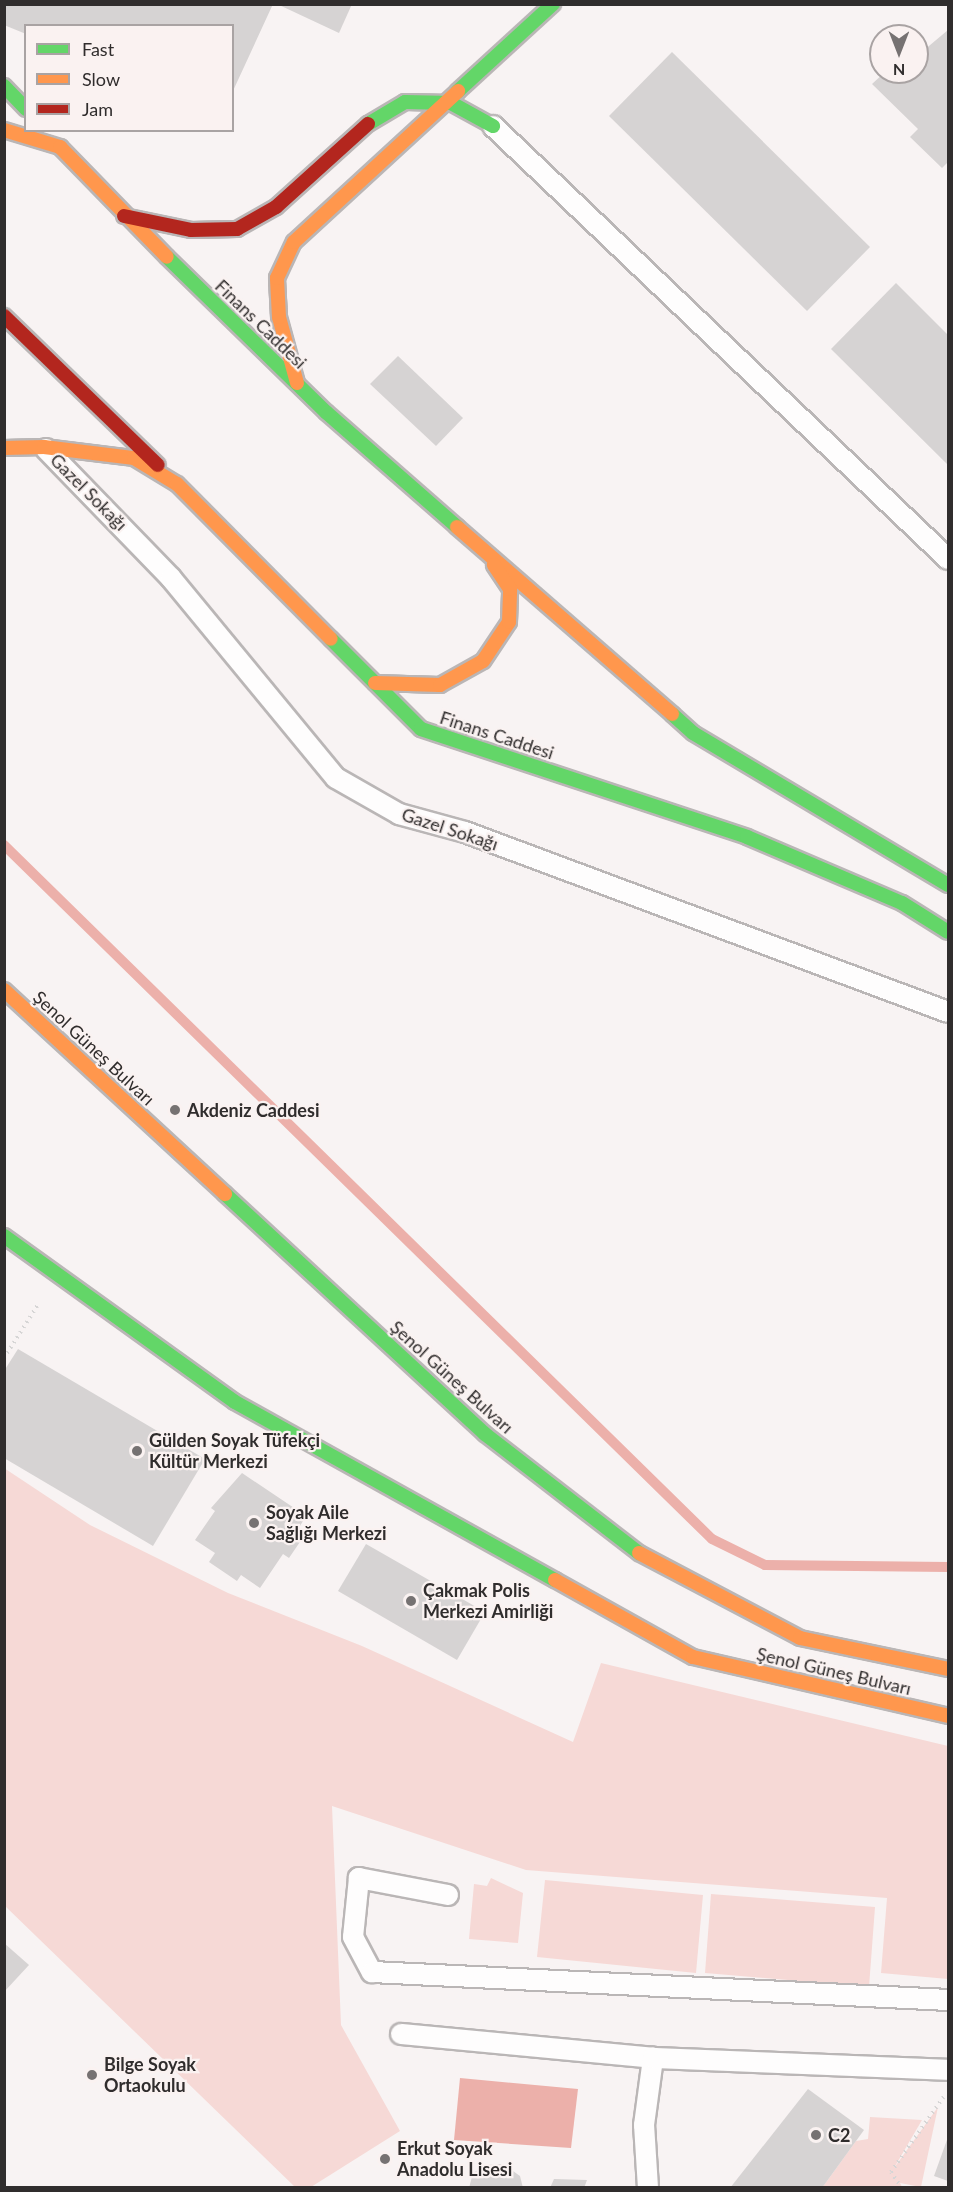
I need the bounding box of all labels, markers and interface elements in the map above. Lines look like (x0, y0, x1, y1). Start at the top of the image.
legend (24, 24, 234, 132)
north arrow (869, 24, 929, 84)
text: Fast (82, 38, 114, 60)
text: N (893, 61, 905, 80)
text: Slow (82, 68, 120, 90)
text: Jam (82, 98, 113, 120)
street label: Finans Caddesi (211, 275, 311, 373)
street label: Gazel Sokağı (46, 449, 132, 535)
street label: Finans Caddesi (437, 706, 557, 764)
street label: Gazel Sokağı (399, 803, 501, 855)
street label: Şenol Güneş Bulvarı (29, 986, 159, 1110)
place label: Akdeniz Caddesi (187, 1099, 319, 1121)
marker: Akdeniz Caddesi (168, 1103, 182, 1117)
street label: Şenol Güneş Bulvarı (386, 1316, 518, 1438)
place label: Gülden Soyak Tüfekçi Kültür Merkezi (149, 1430, 321, 1472)
marker: Gülden Soyak Tüfekçi Kültür Merkezi (130, 1444, 144, 1458)
place label: Soyak Aile Sağlığı Merkezi (266, 1502, 387, 1544)
marker: Soyak Aile Sağlığı Merkezi (247, 1516, 261, 1530)
place label: Çakmak Polis Merkezi Amirliği (423, 1580, 554, 1622)
marker: Çakmak Polis Merkezi Amirliği (404, 1594, 418, 1608)
street label: Şenol Güneş Bulvarı (755, 1643, 913, 1699)
place label: Bilge Soyak Ortaokulu (104, 2054, 196, 2096)
marker: Bilge Soyak Ortaokulu (85, 2068, 99, 2082)
place label: C2 (828, 2124, 850, 2146)
marker: C2 (809, 2128, 823, 2142)
place label: Erkut Soyak Anadolu Lisesi (397, 2138, 512, 2180)
marker: Erkut Soyak Anadolu Lisesi (378, 2152, 392, 2166)

